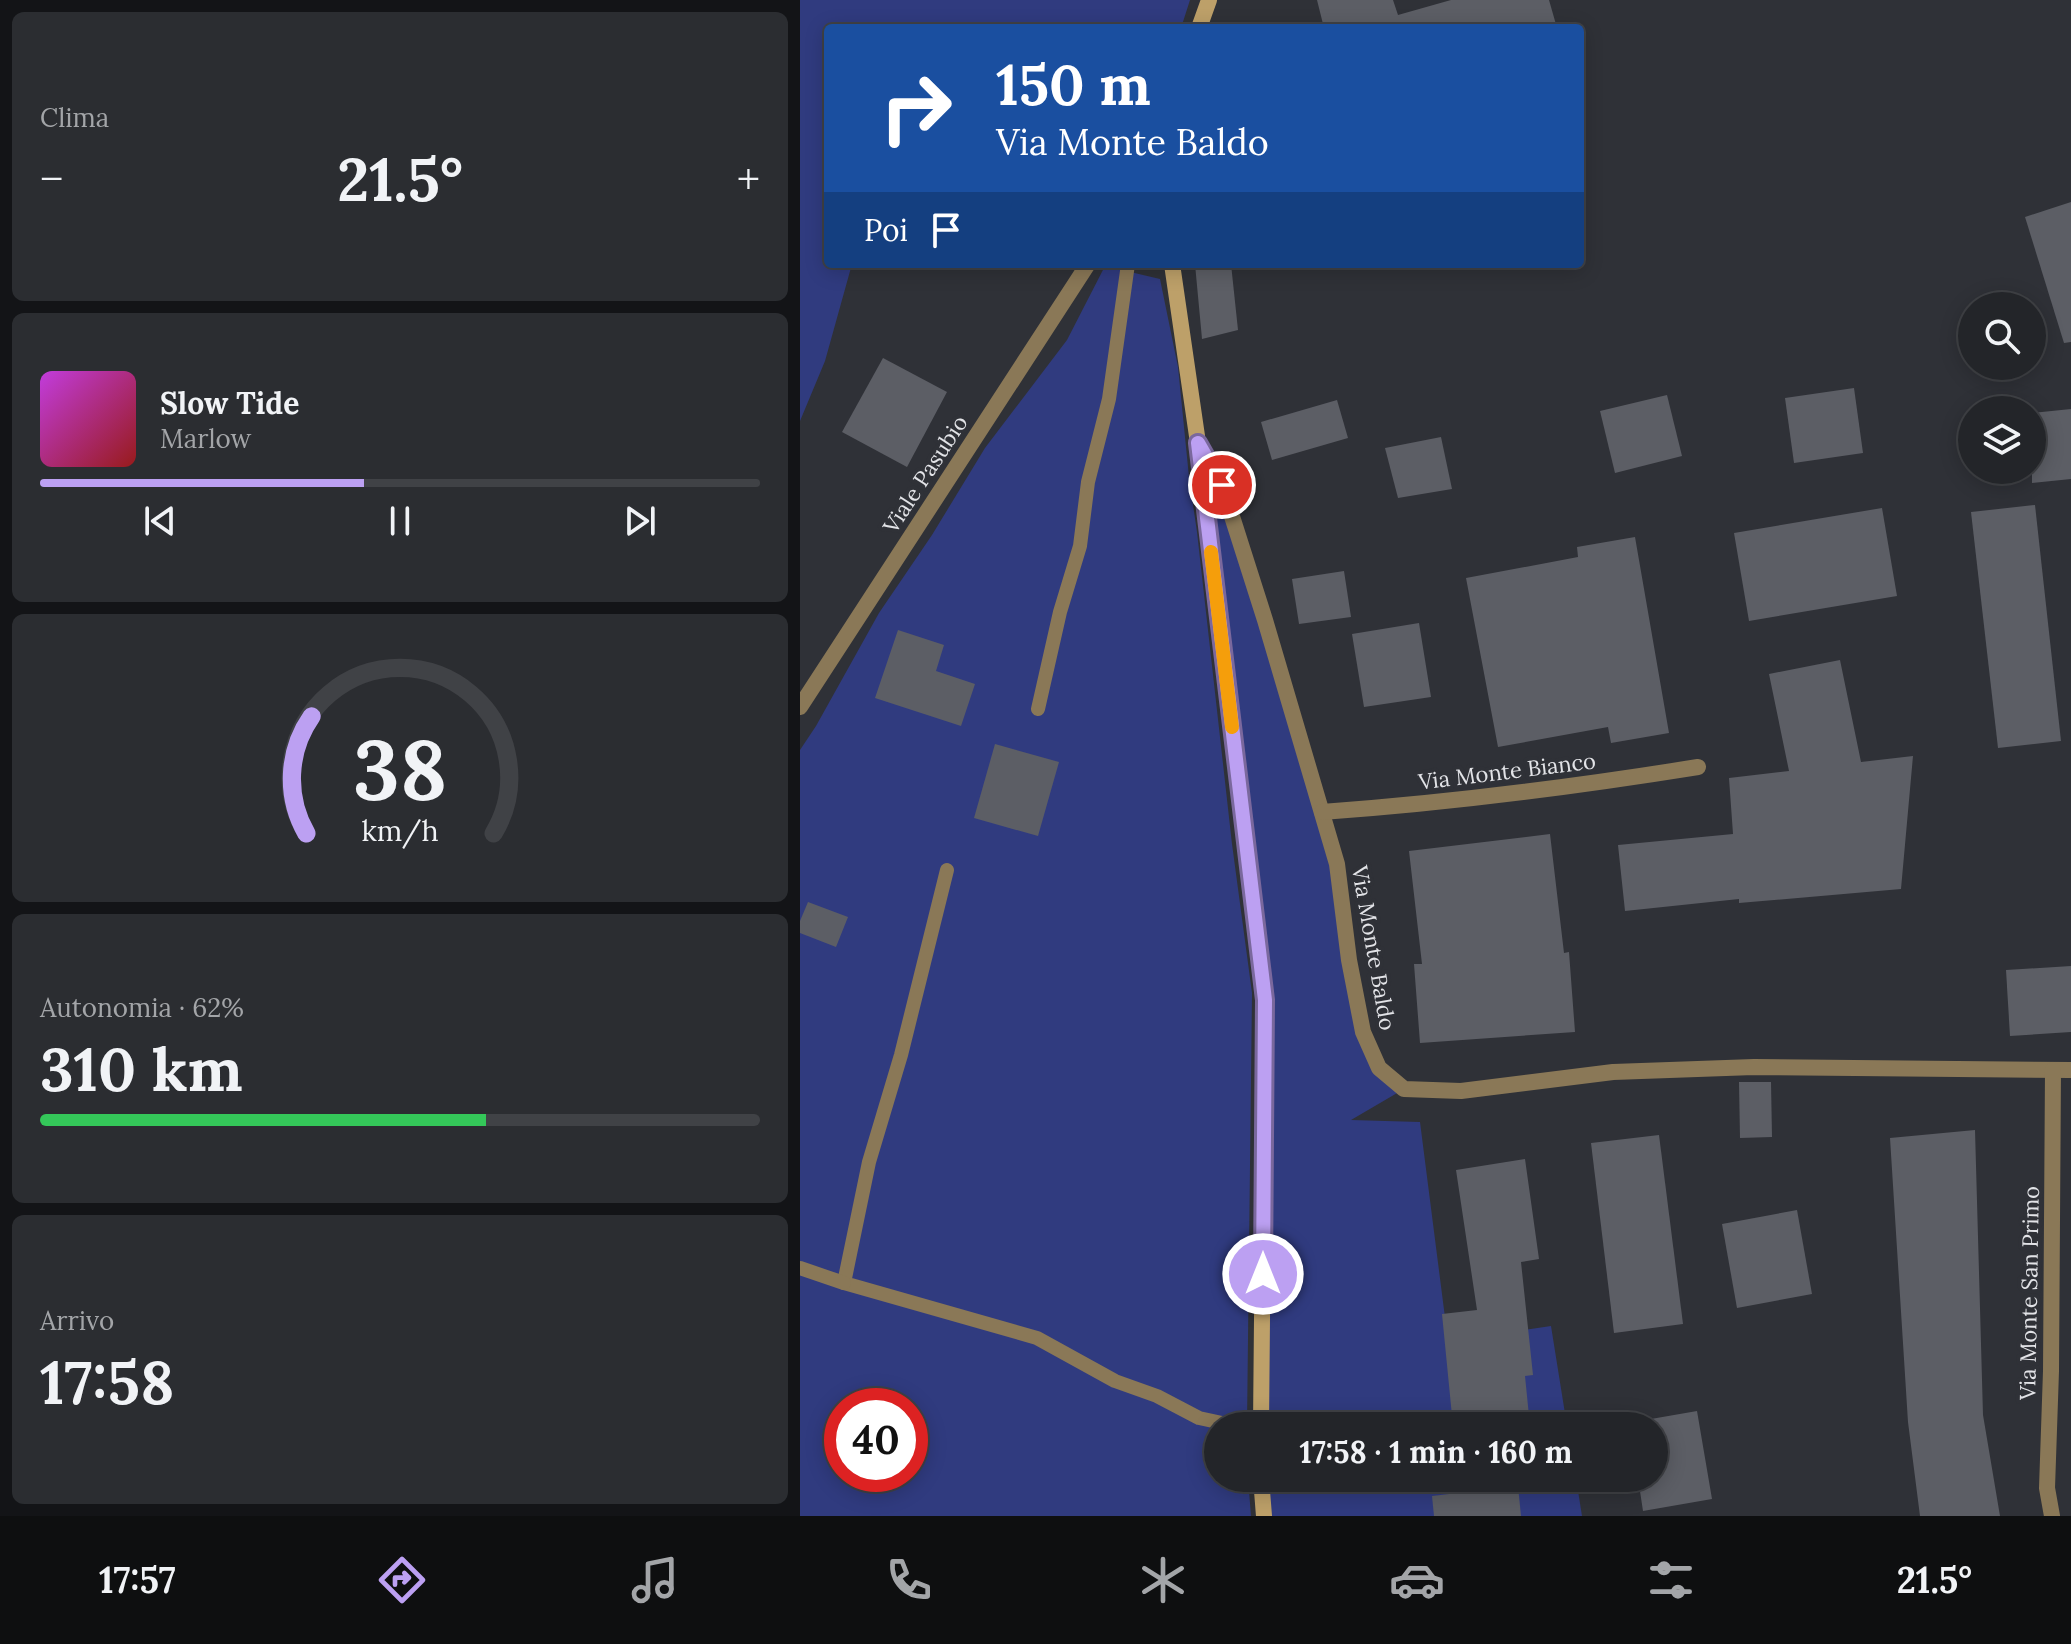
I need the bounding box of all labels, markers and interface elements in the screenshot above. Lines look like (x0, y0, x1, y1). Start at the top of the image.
text: 150 m (996, 49, 1151, 120)
icon: right (864, 56, 968, 160)
text: Clima (40, 101, 109, 134)
text: Via Monte Baldo (996, 119, 1269, 165)
text: 21.5° (337, 141, 463, 217)
text: − (40, 151, 63, 207)
text: + (737, 151, 760, 207)
icon: arrive (924, 208, 968, 252)
text: Poi (864, 211, 908, 249)
map controls (1958, 292, 2046, 484)
button: search (1958, 292, 2046, 380)
text: Slow Tide (160, 384, 299, 422)
button: layers (1958, 396, 2046, 484)
street label: Viale Pasubio (876, 410, 974, 539)
text: Marlow (160, 422, 251, 455)
pin (1188, 451, 1256, 519)
icon: arrive (1200, 463, 1244, 507)
icon: previous (138, 499, 182, 543)
icon: pause (378, 499, 422, 543)
icon: next (618, 499, 662, 543)
text: 38 (353, 716, 447, 823)
street label: Via Monte Bianco (1416, 746, 1597, 796)
text: km/h (361, 812, 439, 849)
street label: Via Monte Baldo (1346, 862, 1402, 1033)
text: Autonomia · 62% (40, 991, 244, 1024)
text: 310 km (40, 1031, 243, 1107)
street label: Via Monte San Primo (2013, 1186, 2045, 1401)
position arrow (1221, 1232, 1305, 1316)
text: Arrivo (40, 1304, 114, 1337)
text: 17:58 (40, 1344, 174, 1420)
speed limit sign: 40 (824, 1388, 928, 1492)
text: 17:58 · 1 min · 160 m (1300, 1433, 1572, 1471)
icon: directions (374, 1552, 430, 1608)
icon: music (627, 1552, 683, 1608)
icon: phone (881, 1552, 937, 1608)
icon: climate (1135, 1552, 1191, 1608)
icon: car (1389, 1552, 1445, 1608)
icon: filters (1643, 1552, 1699, 1608)
text: 17:57 (99, 1557, 176, 1603)
text: 21.5° (1897, 1557, 1972, 1603)

